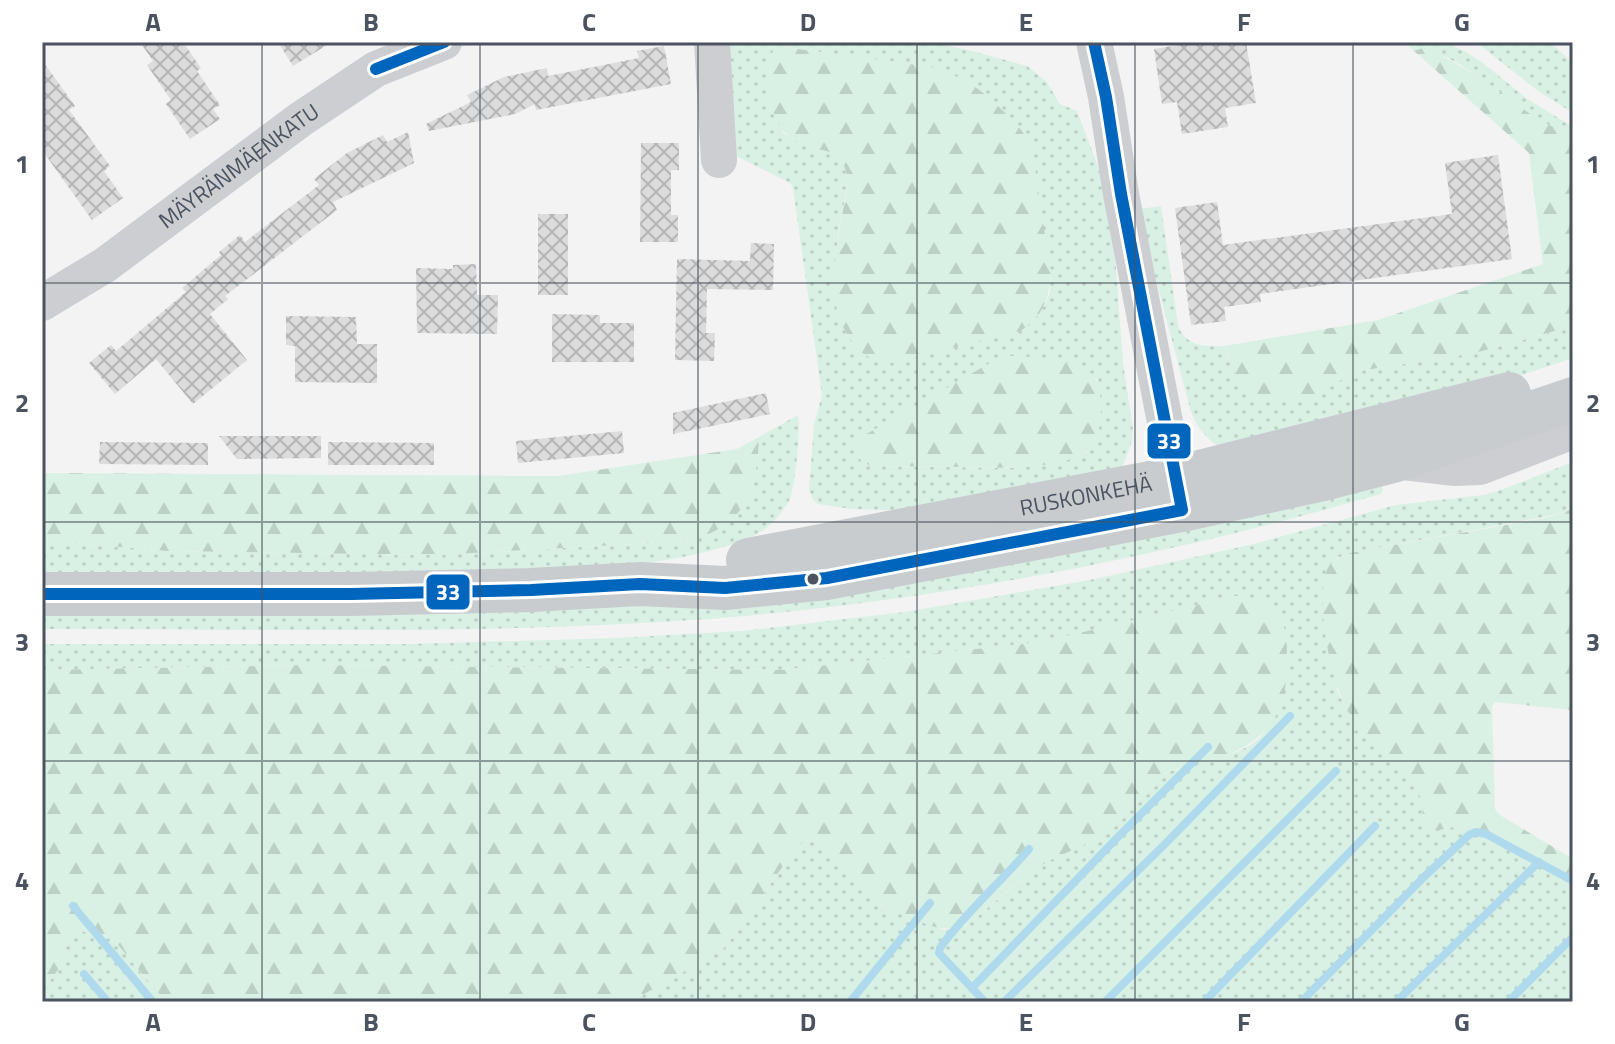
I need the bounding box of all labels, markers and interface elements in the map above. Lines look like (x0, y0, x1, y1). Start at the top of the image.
text: A (145, 2, 161, 41)
text: B (363, 2, 379, 41)
text: C (582, 2, 596, 41)
text: D (800, 2, 816, 41)
text: E (1019, 2, 1033, 41)
text: F (1237, 2, 1251, 41)
text: G (1454, 2, 1470, 41)
street label: MÄYRÄNMÄENKATU (151, 95, 326, 237)
text: 1 (15, 144, 29, 183)
text: 1 (1586, 144, 1600, 183)
text: 2 (15, 383, 29, 422)
text: 2 (1586, 383, 1600, 422)
line badge: 33 (1146, 422, 1192, 460)
text: 33 (1157, 424, 1181, 458)
street label: RUSKONKEHÄ (1017, 466, 1155, 525)
unlabelled marker (805, 571, 821, 587)
line badge: 33 (425, 573, 471, 611)
text: 33 (436, 575, 460, 609)
text: 3 (15, 622, 29, 661)
text: 3 (1586, 622, 1600, 661)
text: 4 (15, 861, 29, 900)
text: 4 (1586, 861, 1600, 900)
text: A (145, 1002, 161, 1041)
text: B (363, 1002, 379, 1041)
text: C (582, 1002, 596, 1041)
text: D (800, 1002, 816, 1041)
text: E (1019, 1002, 1033, 1041)
text: F (1237, 1002, 1251, 1041)
text: G (1454, 1002, 1470, 1041)

